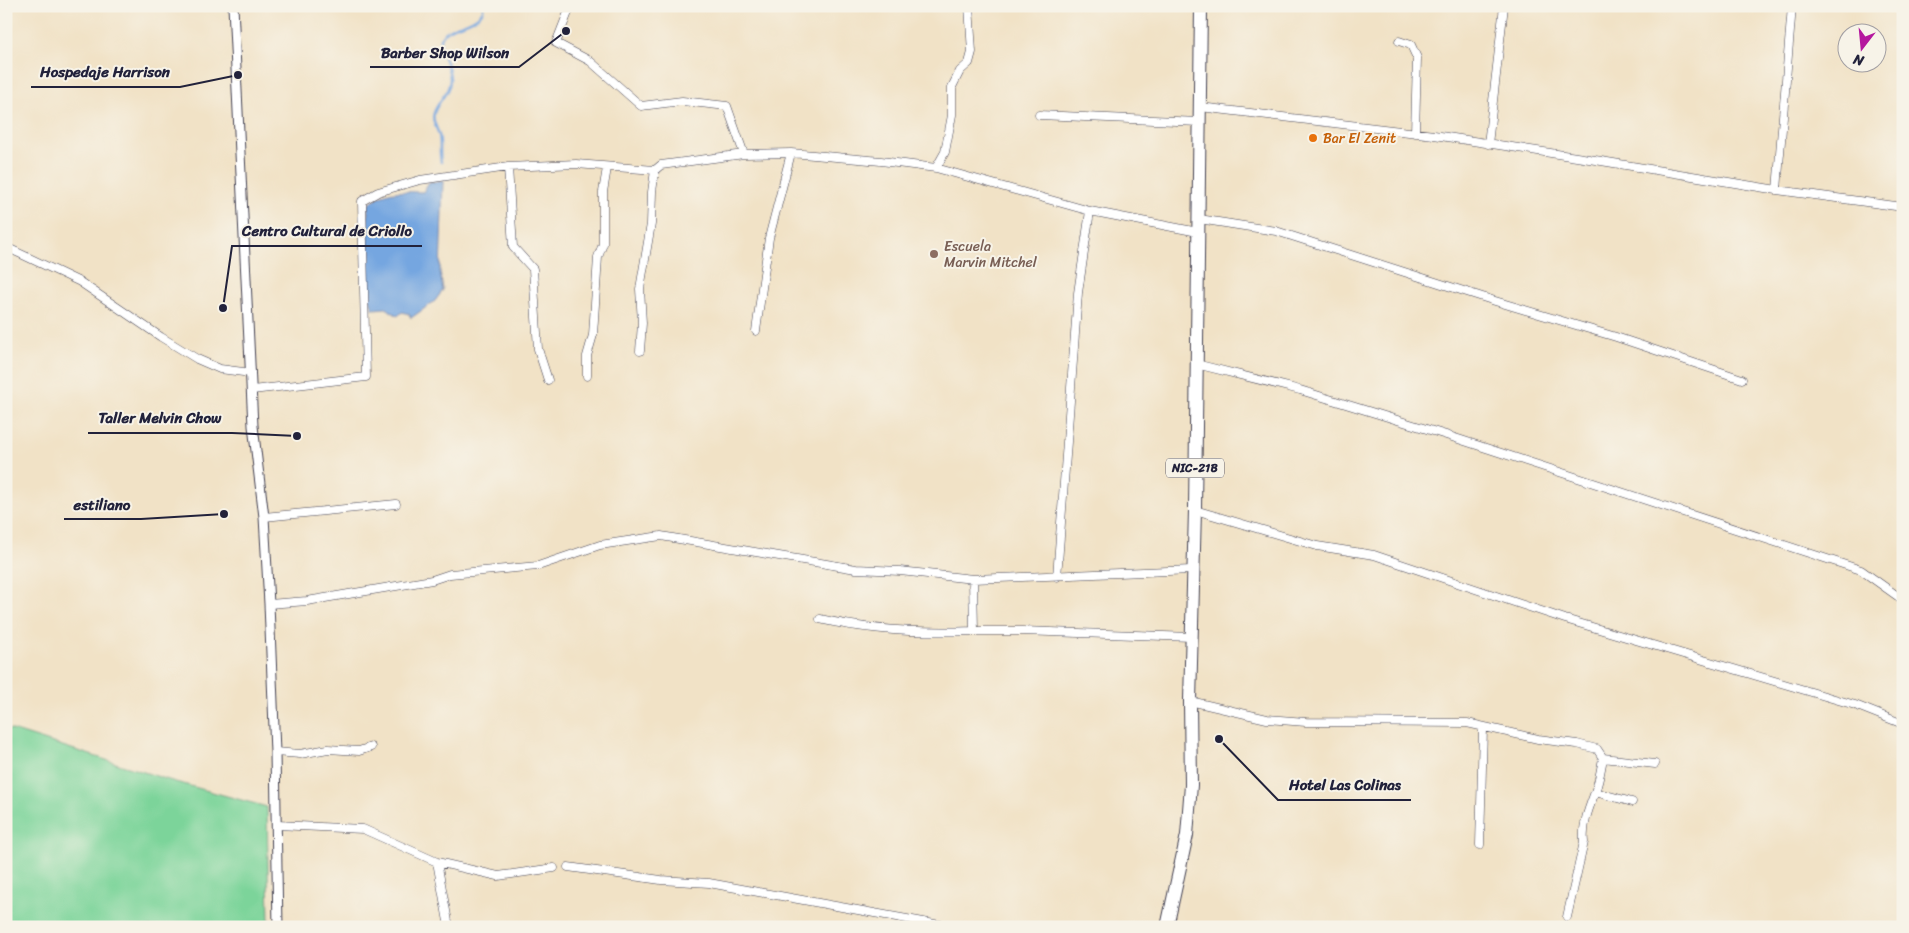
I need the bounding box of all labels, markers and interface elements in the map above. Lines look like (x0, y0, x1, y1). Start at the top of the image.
north arrow (1836, 22, 1886, 72)
callout: Barber Shop Wilson (370, 37, 519, 67)
text: Barber Shop Wilson (381, 40, 510, 66)
text: N (1850, 47, 1868, 74)
callout: Hospedaje Harrison (31, 57, 180, 87)
text: Hospedaje Harrison (39, 59, 171, 85)
place label: Bar El Zenit (1323, 126, 1396, 151)
marker: Bar El Zenit (1307, 132, 1319, 144)
callout: Centro Cultural de Criollo (232, 216, 422, 246)
text: Centro Cultural de Criollo (241, 218, 412, 244)
place label: Escuela Marvin Mitchel (944, 234, 1038, 275)
marker: Escuela Marvin Mitchel (928, 248, 940, 260)
callout: Taller Melvin Chow (88, 403, 232, 433)
text: Taller Melvin Chow (99, 405, 222, 431)
road number: NIC-21B (1166, 458, 1224, 478)
callout: estiliano (64, 489, 141, 519)
text: estiliano (73, 492, 131, 518)
callout: Hotel Las Colinas (1278, 770, 1411, 800)
text: Hotel Las Colinas (1288, 772, 1402, 798)

